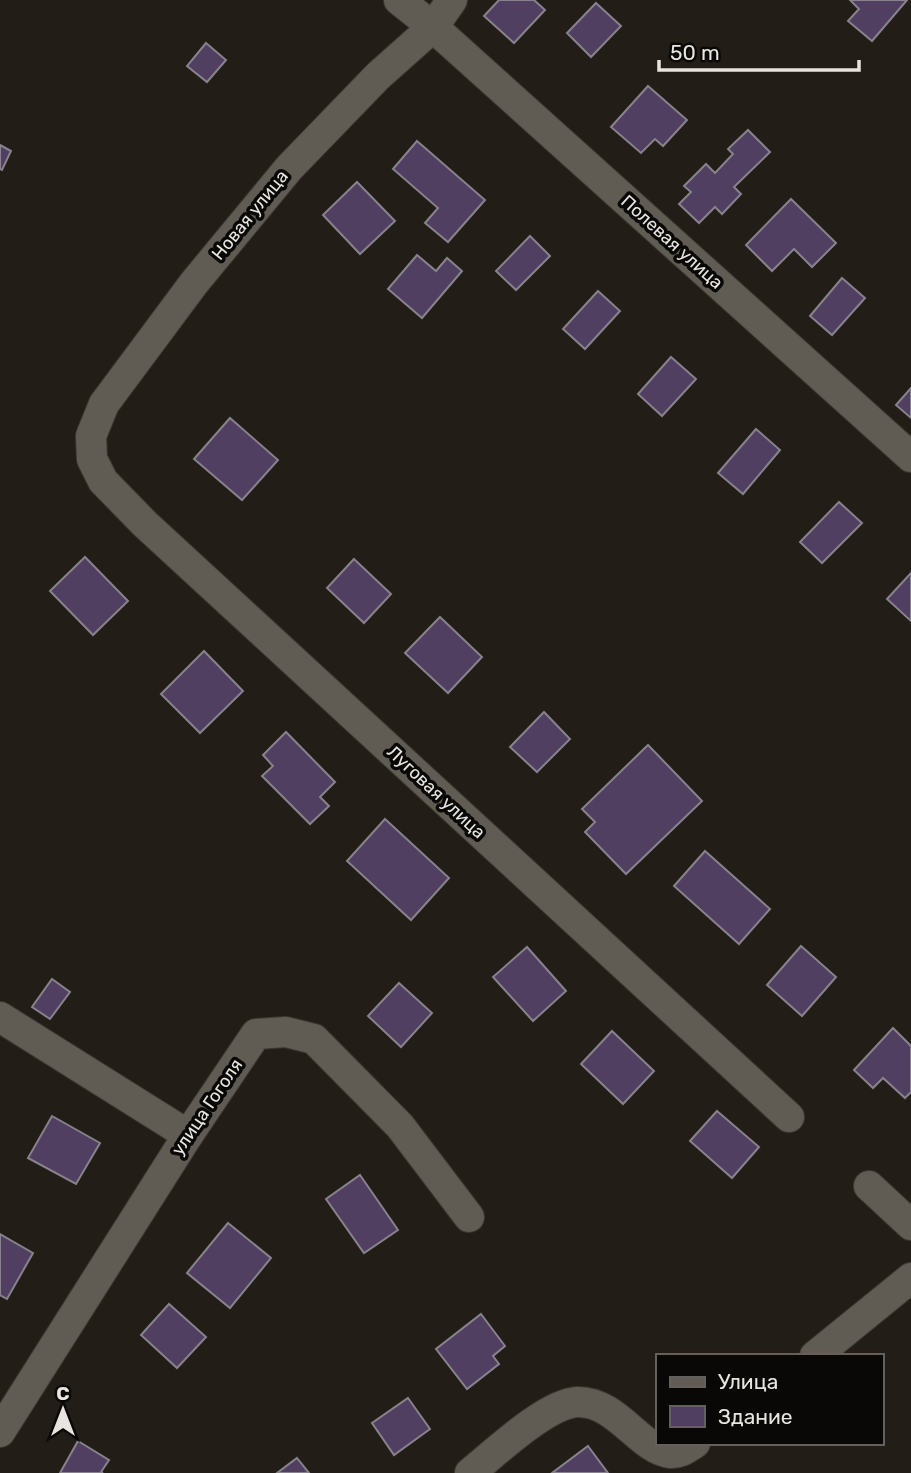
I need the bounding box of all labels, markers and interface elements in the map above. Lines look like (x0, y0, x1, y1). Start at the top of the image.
scale bar (659, 28, 858, 72)
text: 50 m (670, 40, 720, 65)
street label: Новая улица (207, 166, 293, 264)
street label: Полевая улица (616, 190, 728, 294)
street label: Луговая улица (382, 741, 490, 843)
street label: улица Гоголя (167, 1055, 247, 1159)
legend (656, 1354, 883, 1445)
text: Улица (718, 1369, 778, 1394)
north arrow (28, 1375, 98, 1445)
text: С (56, 1382, 70, 1405)
text: Здание (718, 1404, 793, 1429)

